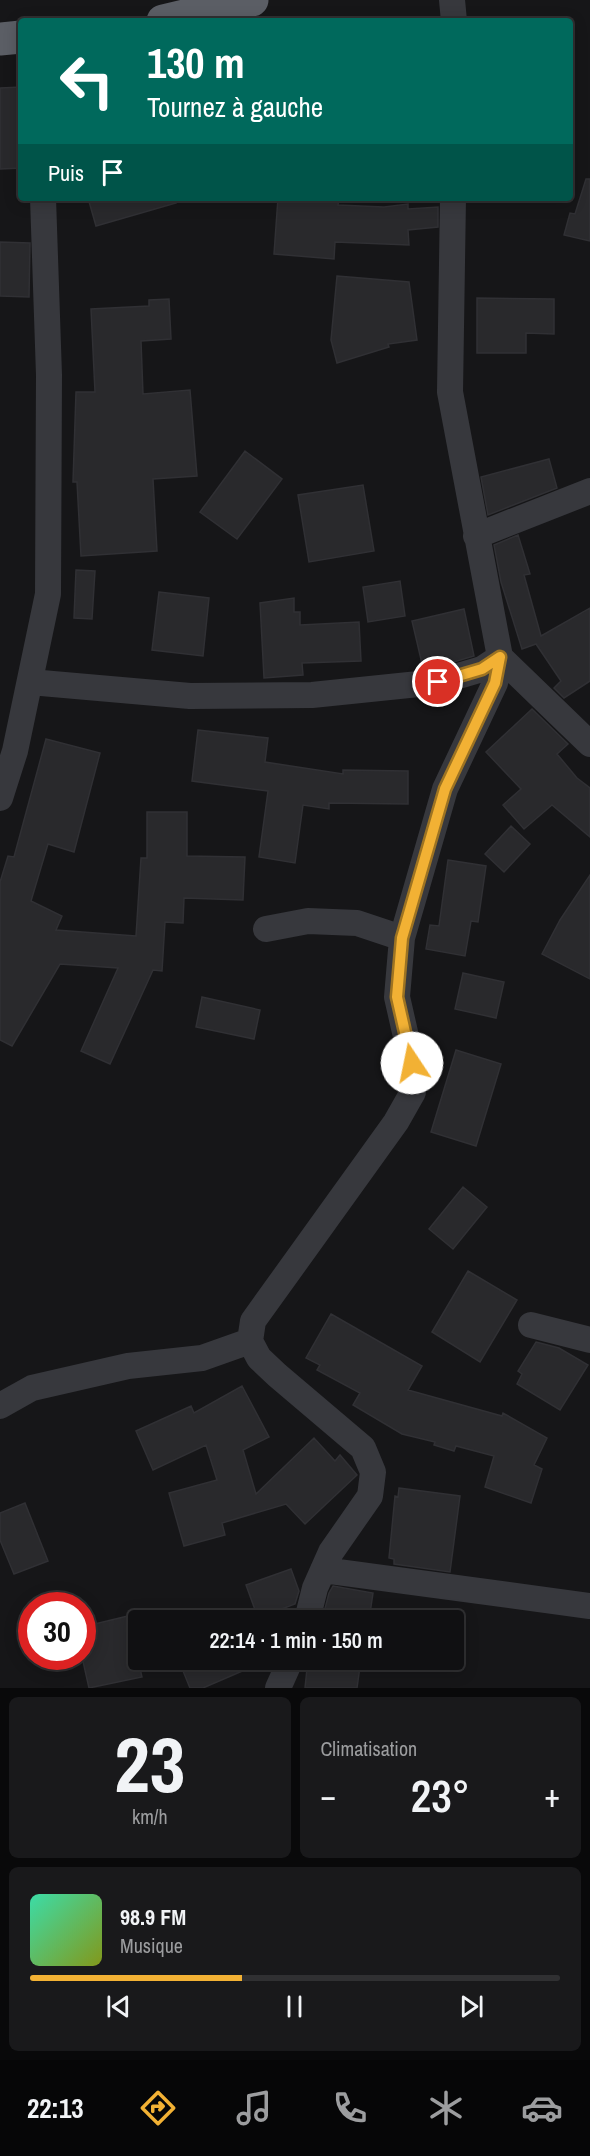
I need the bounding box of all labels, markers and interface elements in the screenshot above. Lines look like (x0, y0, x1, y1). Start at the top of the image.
text: 130 m (147, 35, 245, 91)
icon: left (48, 42, 126, 120)
text: Tournez à gauche (147, 89, 323, 125)
icon: arrive (96, 156, 129, 189)
text: Puis (48, 158, 84, 188)
pin (412, 656, 463, 707)
icon: arrive (421, 665, 454, 698)
position arrow (380, 1031, 444, 1095)
speed limit sign: 30 (18, 1592, 96, 1670)
text: 22:14 · 1 min · 150 m (209, 1625, 383, 1655)
text: 23 (114, 1711, 185, 1816)
text: Climatisation (321, 1735, 417, 1762)
text: 23° (411, 1765, 470, 1826)
text: − (321, 1773, 336, 1817)
text: + (544, 1773, 560, 1817)
text: km/h (132, 1803, 168, 1830)
text: 98.9 FM (120, 1902, 186, 1932)
text: Musique (120, 1932, 183, 1959)
icon: previous (102, 1990, 135, 2023)
icon: pause (278, 1990, 311, 2023)
icon: next (455, 1990, 488, 2023)
icon: directions (137, 2087, 179, 2129)
icon: music (233, 2087, 275, 2129)
icon: phone (329, 2087, 371, 2129)
icon: climate (425, 2087, 467, 2129)
icon: car (521, 2087, 563, 2129)
text: 22:13 (27, 2090, 84, 2126)

